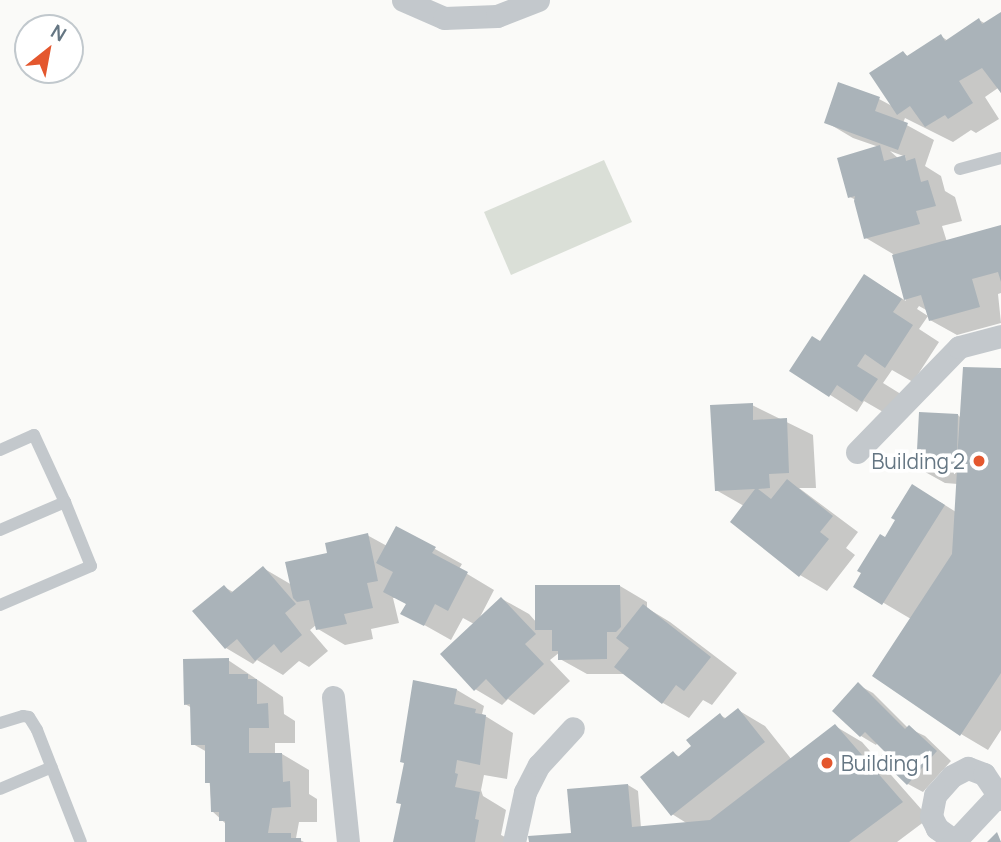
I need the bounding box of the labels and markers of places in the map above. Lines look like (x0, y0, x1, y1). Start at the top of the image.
place label: Building 2 (871, 448, 965, 474)
marker: Building 2 (971, 453, 987, 469)
place label: Building 1 (841, 750, 931, 776)
marker: Building 1 (819, 755, 835, 771)

